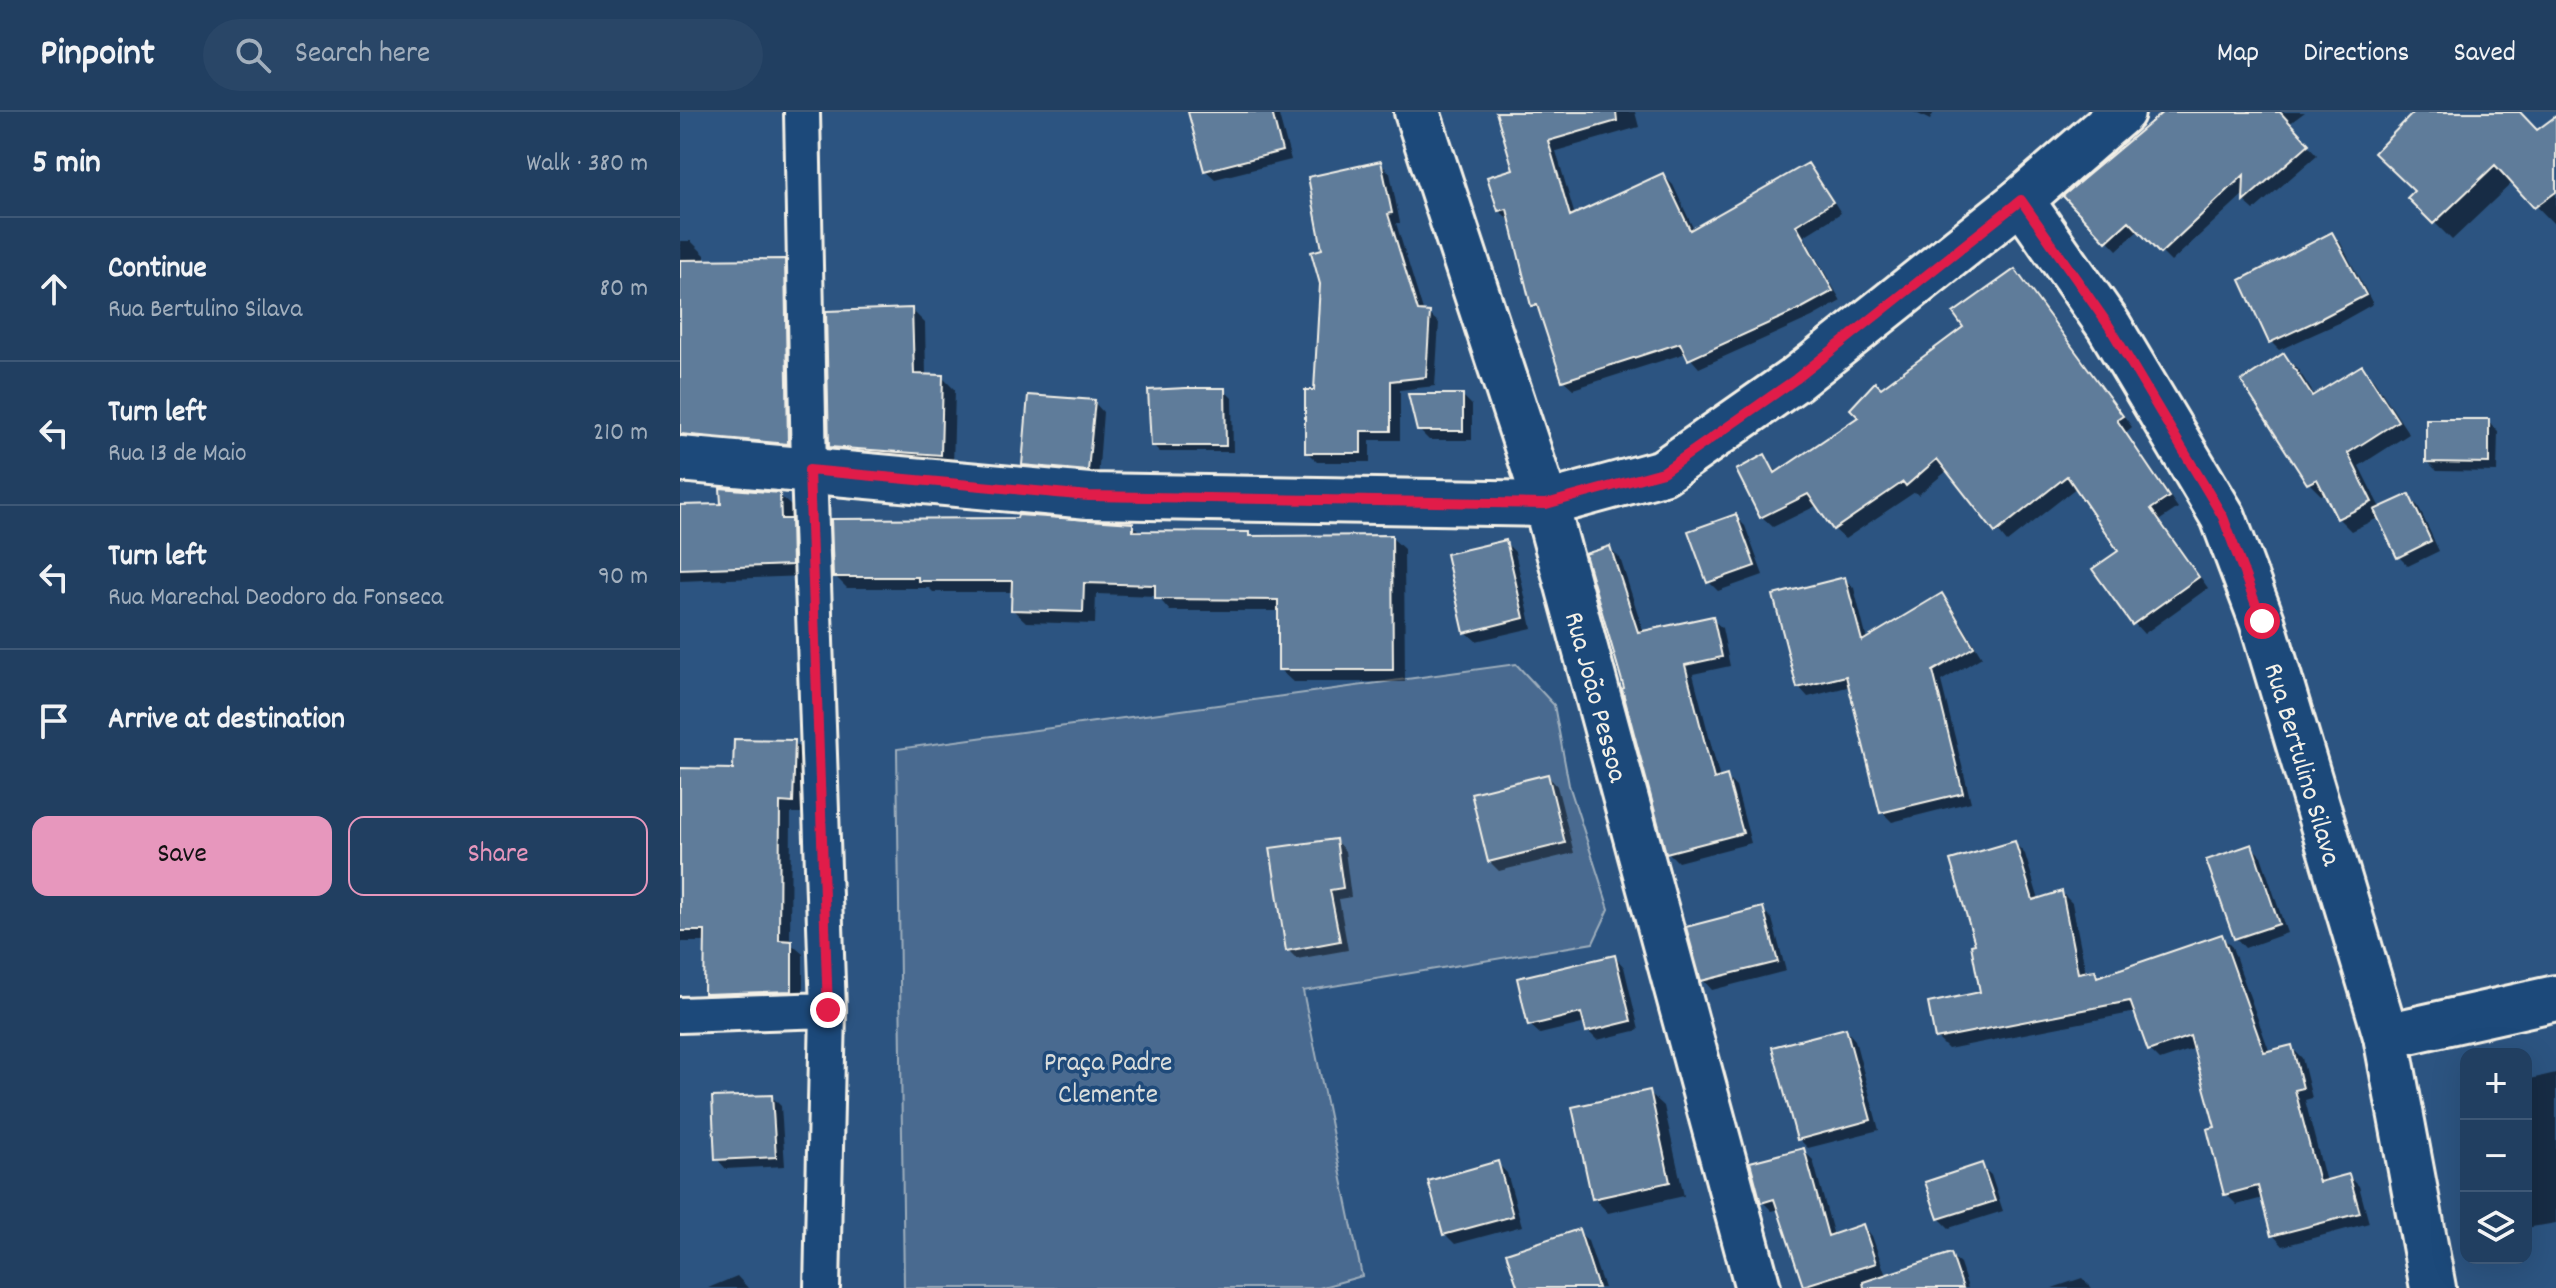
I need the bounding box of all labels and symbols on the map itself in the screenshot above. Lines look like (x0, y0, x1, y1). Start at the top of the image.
route start (2244, 603, 2280, 639)
street label: Rua João Pessoa (1551, 608, 1636, 788)
street label: Rua Bertulino Silava (2251, 659, 2349, 872)
route end (810, 992, 846, 1028)
park label: Praça Padre Clemente (1044, 1045, 1172, 1117)

